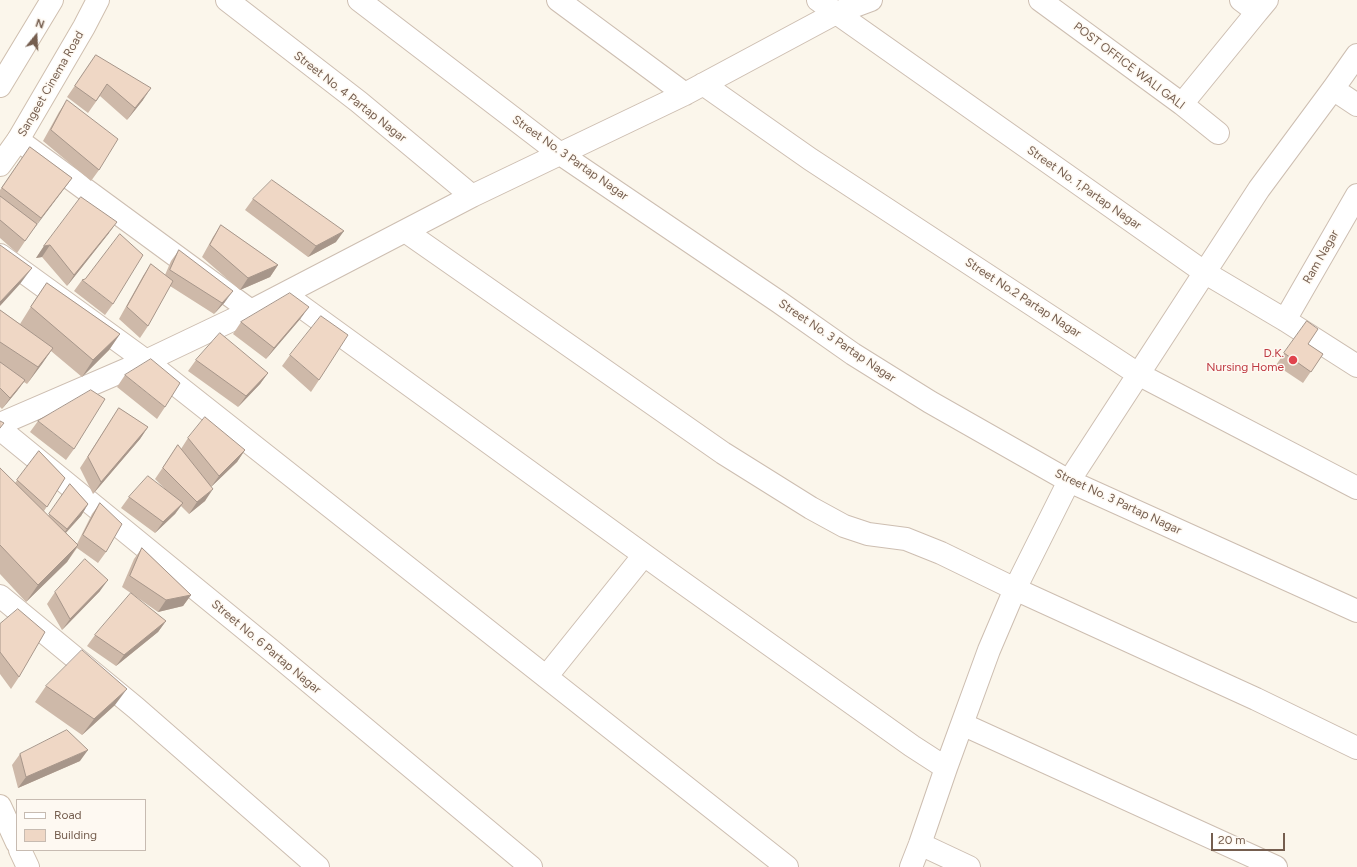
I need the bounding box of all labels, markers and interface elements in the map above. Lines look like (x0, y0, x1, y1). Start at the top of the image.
north arrow (16, 16, 56, 56)
text: N (34, 17, 46, 32)
street label: POST OFFICE WALI GALI (1070, 19, 1188, 113)
street label: Sangeet Cinema Road (15, 29, 87, 139)
street label: Street No. 4 Partap Nagar (291, 49, 409, 145)
street label: Street No. 3 Partap Nagar (509, 113, 631, 203)
street label: Street No. 1,Partap Nagar (1024, 143, 1144, 233)
street label: Ram Nagar (1300, 228, 1342, 286)
street label: Street No.2 Partap Nagar (962, 255, 1084, 341)
street label: Street No. 3 Partap Nagar (776, 296, 898, 386)
place label: D.K. Nursing Home (1206, 346, 1284, 374)
marker: D.K. Nursing Home (1287, 354, 1299, 366)
street label: Street No. 3 Partap Nagar (1052, 466, 1184, 538)
street label: Street No. 6 Partap Nagar (208, 597, 324, 697)
legend (16, 799, 146, 851)
text: Road (54, 808, 82, 822)
scale bar (1213, 825, 1287, 851)
text: Building (54, 828, 97, 842)
text: 20 m (1218, 833, 1246, 847)

